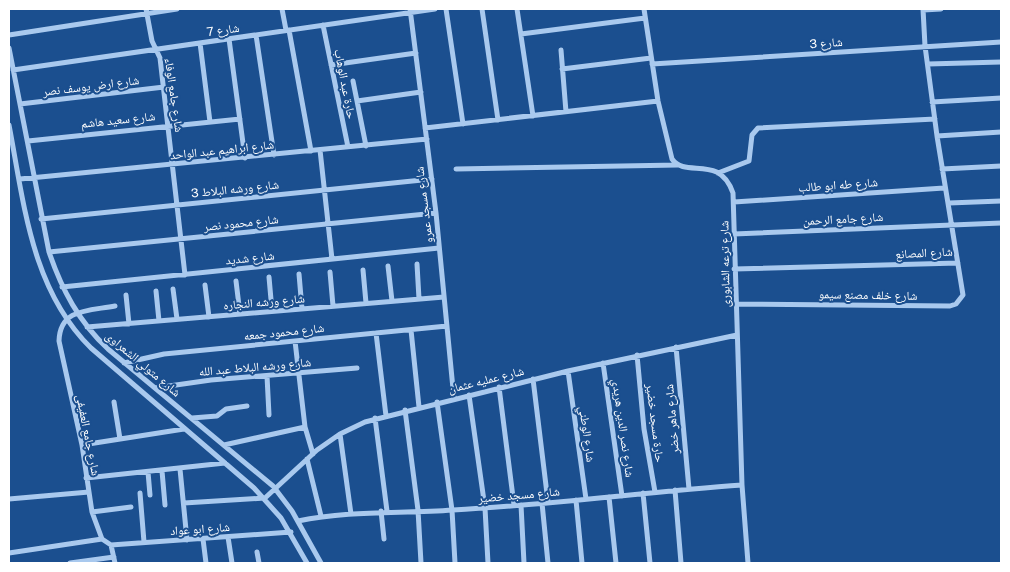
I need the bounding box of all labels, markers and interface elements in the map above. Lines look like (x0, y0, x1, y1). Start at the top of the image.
street label: شارع 7 (206, 21, 241, 40)
street label: شارع 3 (809, 35, 843, 52)
street label: حارة عبد الوهاب (331, 48, 359, 120)
street label: شارع جامع الوفاء (161, 57, 186, 133)
street label: شارع ارض يوسف نصر (41, 73, 140, 100)
street label: شارع سعيد هاشم (80, 109, 156, 132)
street label: شارع ابراهيم عبد الواحد (169, 138, 275, 163)
street label: شارع مسجد عمرو (412, 166, 437, 244)
street label: شارع طه ابو طالب (798, 175, 879, 196)
street label: شارع ورشه البلاط 3 (190, 177, 280, 202)
street label: شارع جامع الرحمن (803, 210, 884, 229)
street label: شارع محمود نصر (202, 212, 279, 235)
street label: شارع ترعه الشابورى (717, 221, 734, 307)
street label: شارع المصانع (895, 245, 953, 262)
street label: شارع شديد (225, 248, 275, 269)
street label: شارع خلف مصنع سيمو (818, 287, 918, 304)
street label: شارع ورشه النجاره (223, 291, 305, 314)
street label: شارع محمود جمعه (243, 321, 325, 344)
street label: شارع متولي الشعراوى (101, 328, 184, 402)
street label: شارع ورشه البلاط عبد الله (198, 355, 312, 380)
street label: شارع عمليه عثمان (447, 364, 526, 397)
street label: شارع نصر الدين هريدي (606, 378, 637, 479)
street label: حارة مسجد خضير (643, 382, 667, 464)
street label: شارع ماهر خضر (662, 383, 683, 455)
street label: شارع جامع العفيفى (72, 393, 103, 477)
street label: شارع الوطني (573, 405, 598, 463)
street label: شارع مسجد خضير (477, 484, 561, 507)
street label: شارع ابو عواد (170, 520, 231, 539)

